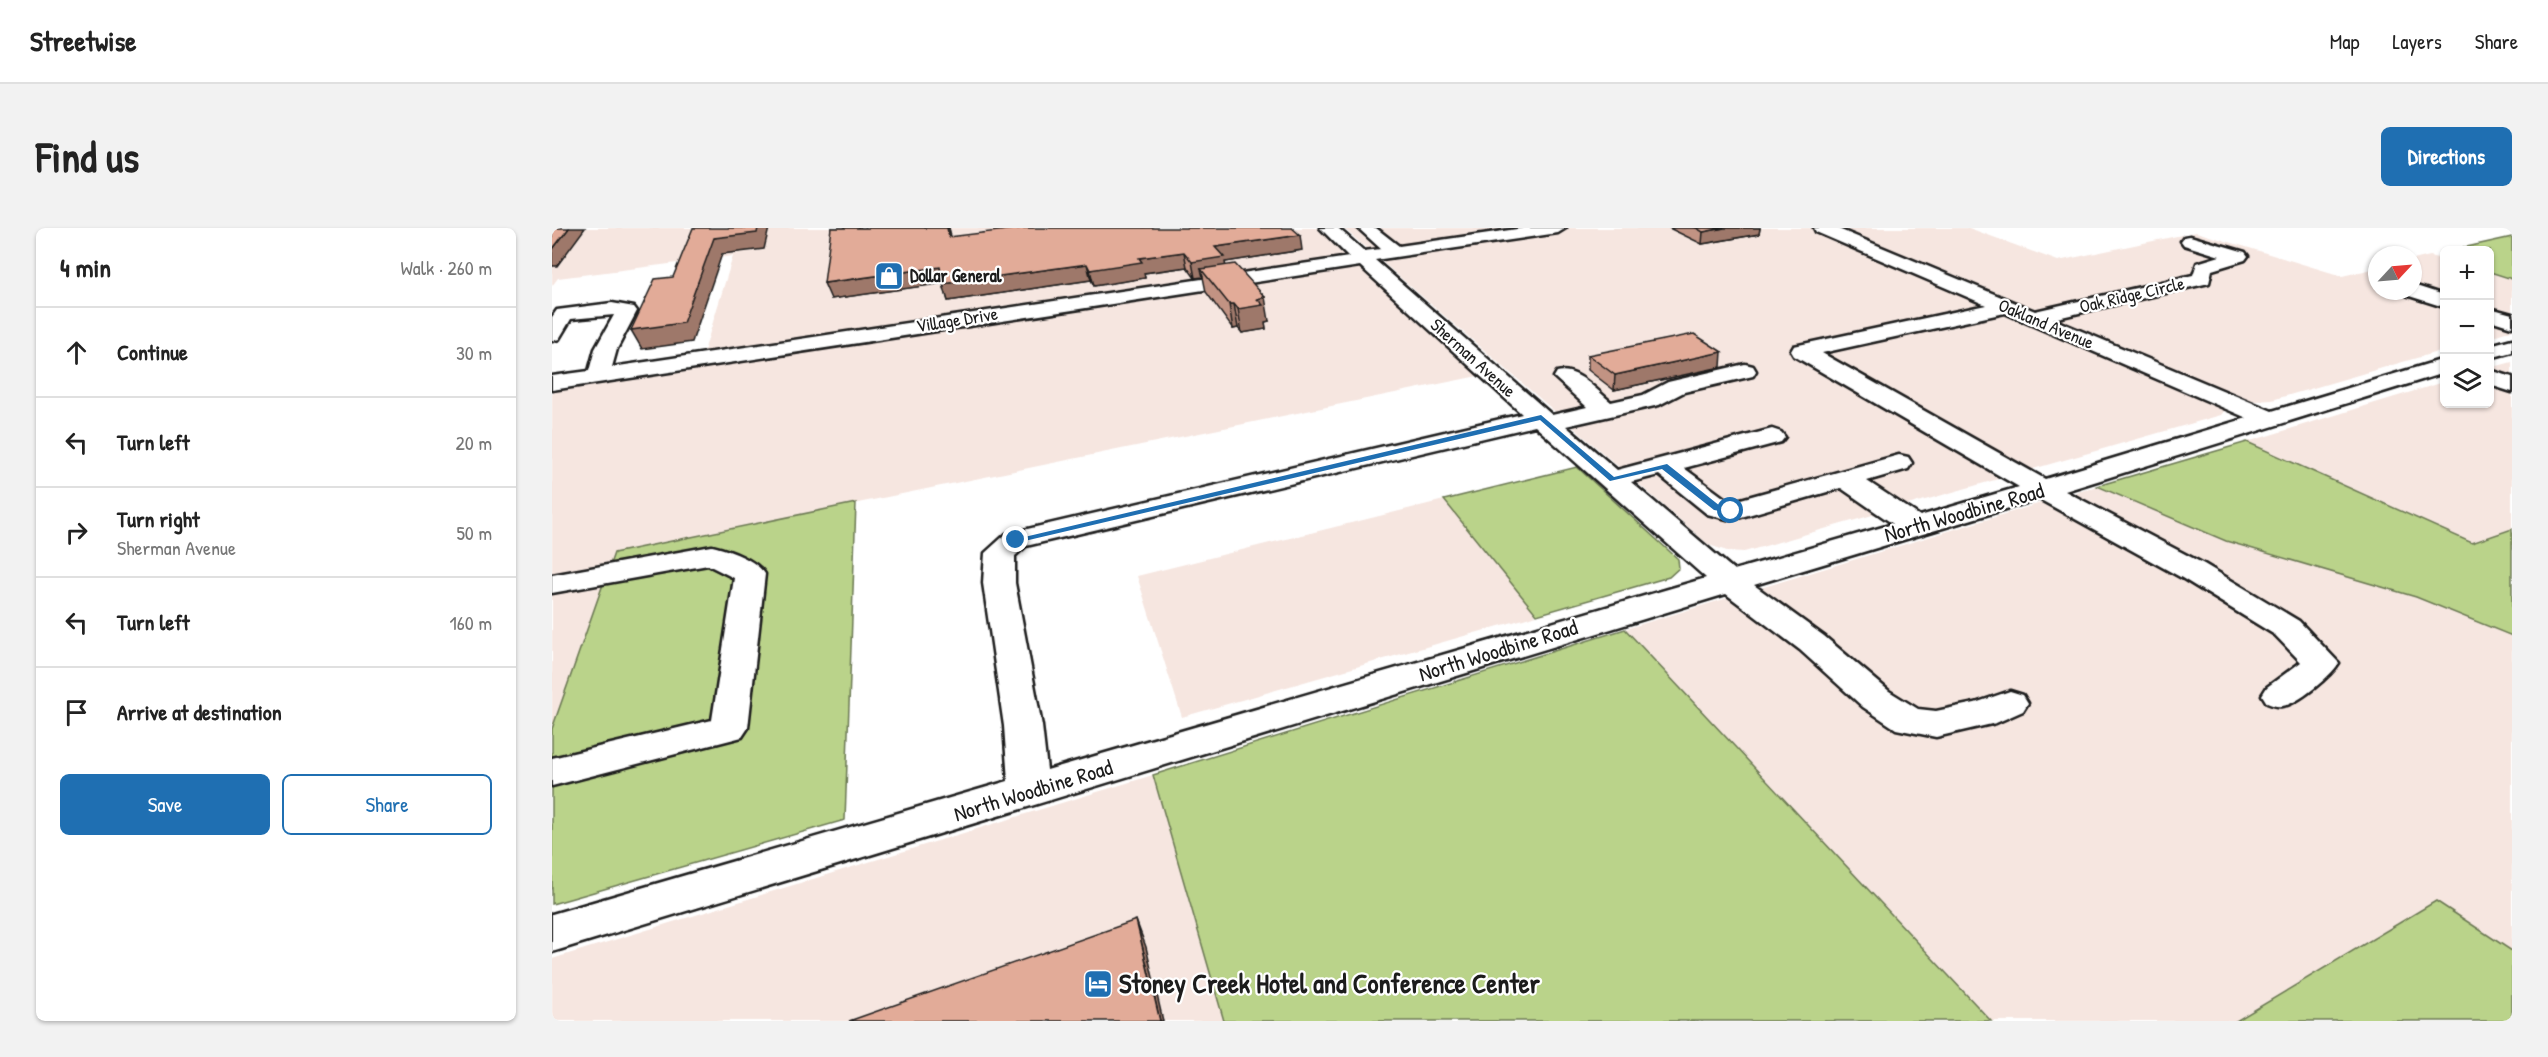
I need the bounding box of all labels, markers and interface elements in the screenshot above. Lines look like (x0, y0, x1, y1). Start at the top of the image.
text: Streetwise (30, 22, 136, 60)
text: Map (2330, 27, 2359, 56)
text: Layers (2392, 27, 2442, 56)
text: Share (2475, 27, 2518, 56)
button: Directions (2381, 127, 2512, 186)
text: Find us (36, 128, 139, 185)
north arrow (2368, 246, 2422, 300)
map controls (2440, 246, 2494, 408)
button: + (2440, 246, 2494, 300)
text: 4 min (60, 250, 111, 285)
text: Walk · 260 m (401, 254, 492, 281)
shop icon: Dollar General (873, 260, 905, 292)
place label: Dollar General (910, 263, 1003, 288)
street label: Oak Ridge Circle (2077, 270, 2187, 319)
street label: Oakland Avenue (1995, 292, 2098, 355)
button: − (2440, 300, 2494, 354)
street label: Village Drive (914, 301, 999, 338)
street label: Sherman Avenue (1425, 312, 1522, 403)
icon: ahead (60, 336, 93, 369)
text: Continue (117, 337, 188, 367)
text: 30 m (456, 339, 492, 366)
button: layers (2440, 354, 2494, 408)
icon: left (60, 426, 93, 459)
text: Turn left (117, 427, 190, 457)
text: 20 m (455, 429, 492, 456)
street label: North Woodbine Road (1881, 475, 2048, 549)
route start (1717, 497, 1743, 523)
text: Turn right (117, 504, 200, 534)
icon: right (60, 516, 93, 549)
text: 50 m (456, 519, 492, 546)
route end (1002, 526, 1028, 552)
text: Sherman Avenue (117, 534, 236, 561)
icon: left (60, 606, 93, 639)
text: Turn left (117, 607, 190, 637)
text: 160 m (450, 609, 492, 636)
street label: North Woodbine Road (1415, 611, 1581, 688)
icon: arrive (60, 696, 93, 729)
text: Arrive at destination (117, 697, 282, 727)
street label: North Woodbine Road (950, 751, 1116, 828)
button: Save (60, 774, 270, 835)
button: Share (282, 774, 492, 835)
place label: Stoney Creek Hotel and Conference Center (1119, 965, 1541, 1003)
hotel icon: Stoney Creek Hotel and Conference Center (1082, 968, 1114, 1000)

